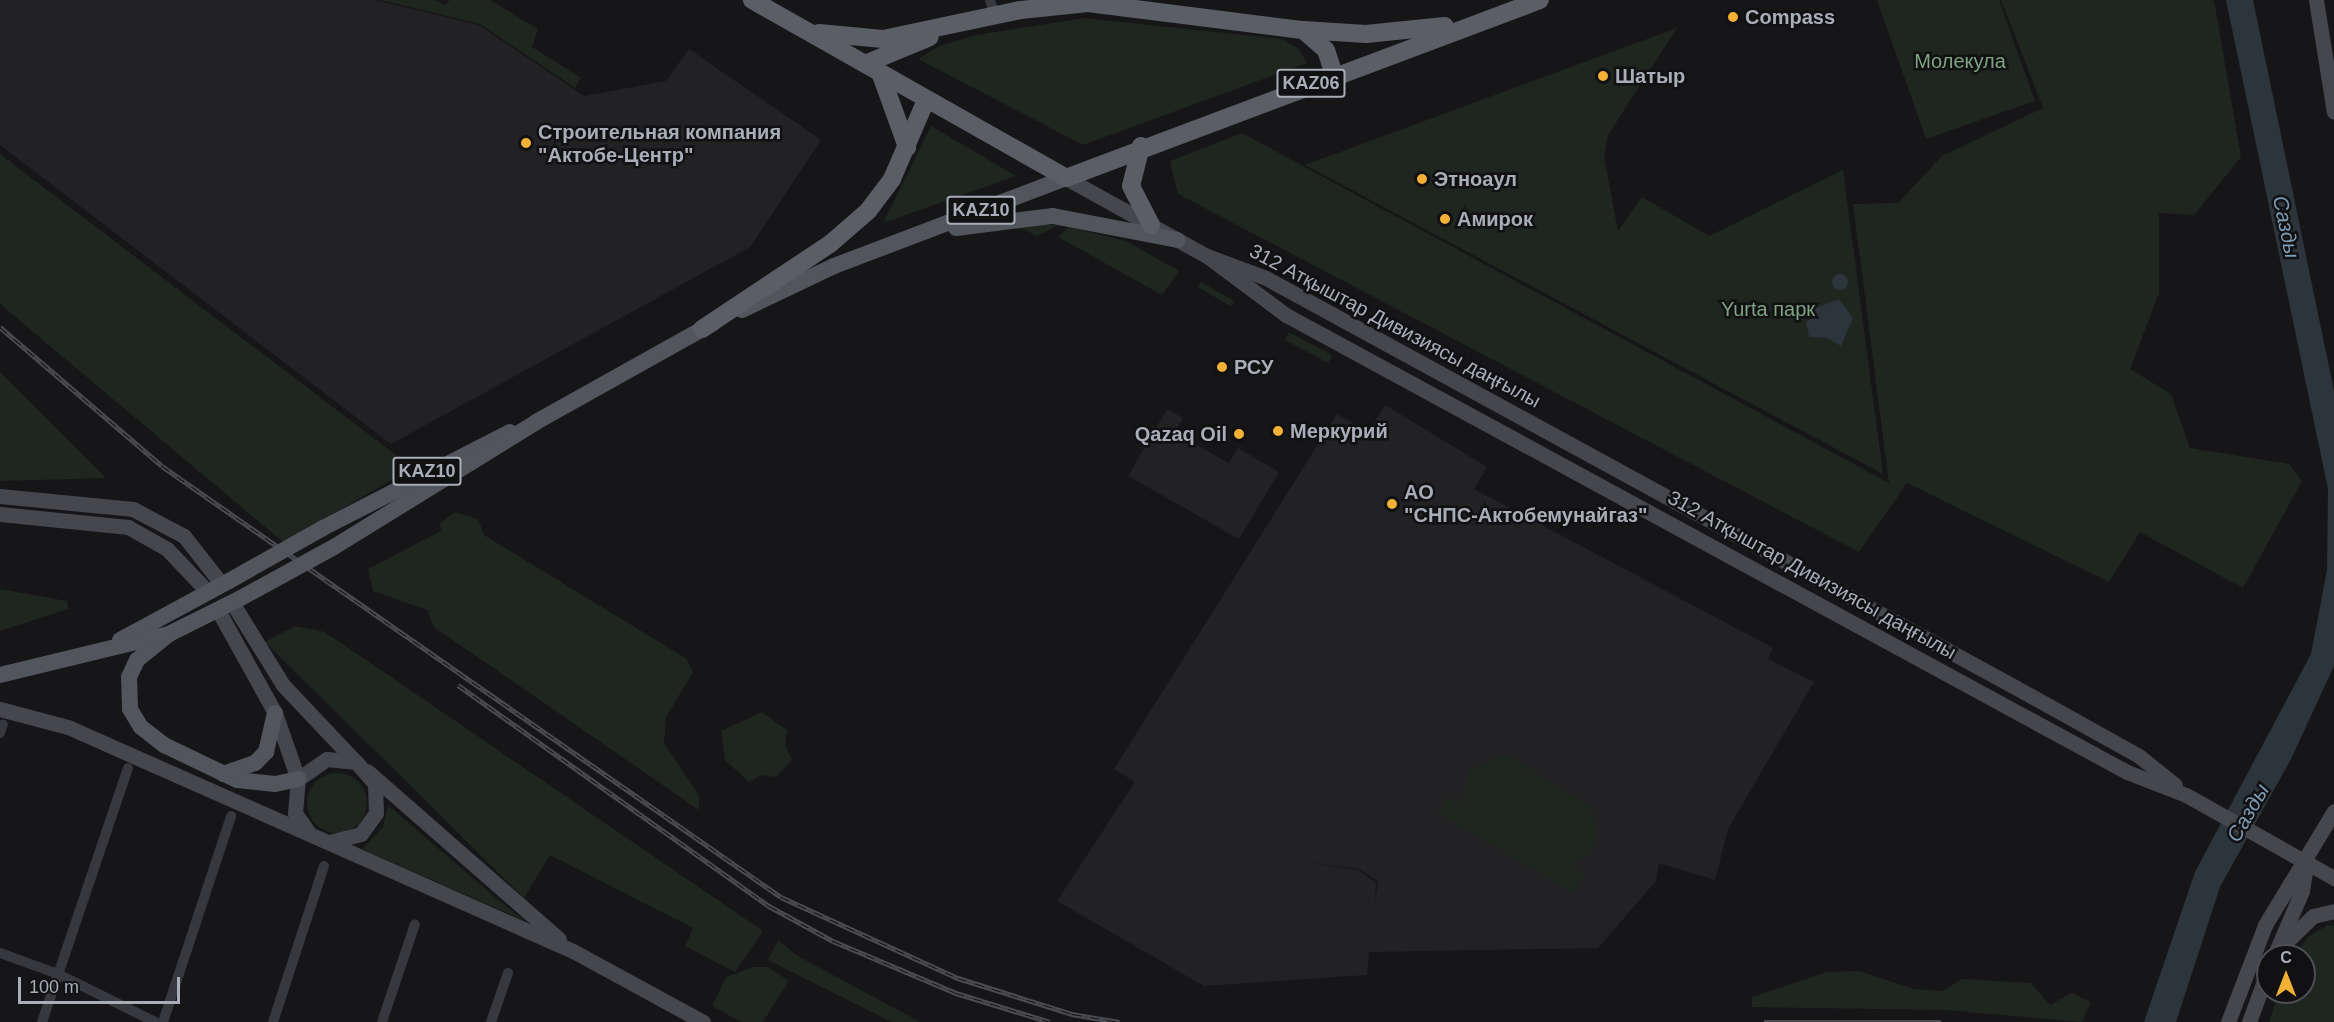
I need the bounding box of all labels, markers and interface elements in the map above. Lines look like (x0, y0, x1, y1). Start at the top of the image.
place label: Compass (1745, 5, 1835, 29)
marker: Compass (1726, 10, 1740, 24)
park label: Молекула (1914, 49, 2006, 73)
place label: Шатыр (1615, 64, 1685, 88)
road number: KАZ06 (1275, 68, 1347, 98)
marker: Шатыр (1596, 69, 1610, 83)
place label: Строительная компания "Актобе-Центр" (538, 120, 781, 167)
marker: Строительная компания "Актобе-Центр" (519, 136, 533, 150)
place label: Этноаул (1434, 167, 1517, 191)
marker: Этноаул (1415, 172, 1429, 186)
water label: Сазды (2267, 193, 2305, 261)
road number: KAZ10 (945, 195, 1017, 225)
place label: Амирок (1457, 207, 1533, 231)
marker: Амирок (1438, 212, 1452, 226)
street label: 312 Атқыштар Дивизиясы даңғылы (1245, 239, 1545, 413)
park label: Yurta парк (1721, 297, 1815, 321)
place label: РСУ (1234, 355, 1273, 379)
marker: РСУ (1215, 360, 1229, 374)
place label: Меркурий (1290, 419, 1388, 443)
place label: Qazaq Oil (1135, 422, 1227, 446)
marker: Меркурий (1271, 424, 1285, 438)
marker: Qazaq Oil (1232, 427, 1246, 441)
road number: KAZ10 (391, 456, 463, 486)
place label: АО "СНПС-Актобемунайгаз" (1404, 480, 1648, 527)
street label: 312 Атқыштар Дивизиясы даңғылы (1664, 485, 1960, 665)
marker: АО "СНПС-Актобемунайгаз" (1385, 497, 1399, 511)
water label: Сазды (2221, 779, 2275, 847)
north arrow (2256, 944, 2316, 1004)
text: С (2280, 949, 2292, 966)
scale bar (21, 965, 183, 1003)
text: 100 m (29, 977, 79, 997)

